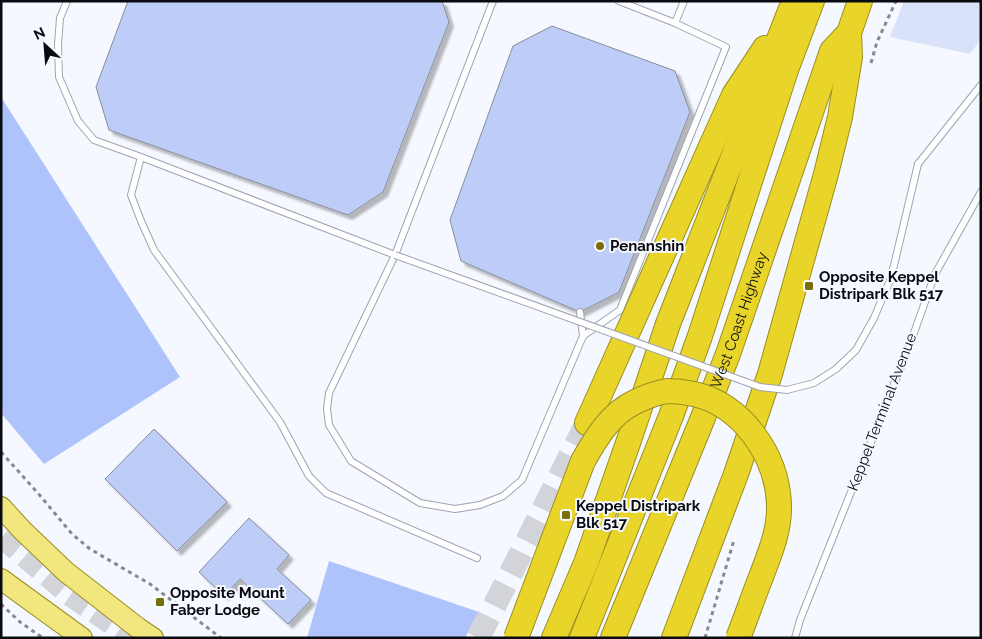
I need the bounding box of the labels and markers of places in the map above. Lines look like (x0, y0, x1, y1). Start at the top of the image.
place label: Penanshin (610, 237, 684, 255)
marker: Penanshin (594, 240, 606, 252)
place label: Opposite Keppel Distripark Blk 517 (819, 268, 944, 303)
marker: Opposite Keppel Distripark Blk 517 (803, 280, 815, 292)
place label: Keppel Distripark Blk 517 (576, 497, 701, 532)
marker: Keppel Distripark Blk 517 (560, 509, 572, 521)
place label: Opposite Mount Faber Lodge (170, 584, 285, 619)
marker: Opposite Mount Faber Lodge (154, 596, 166, 608)

